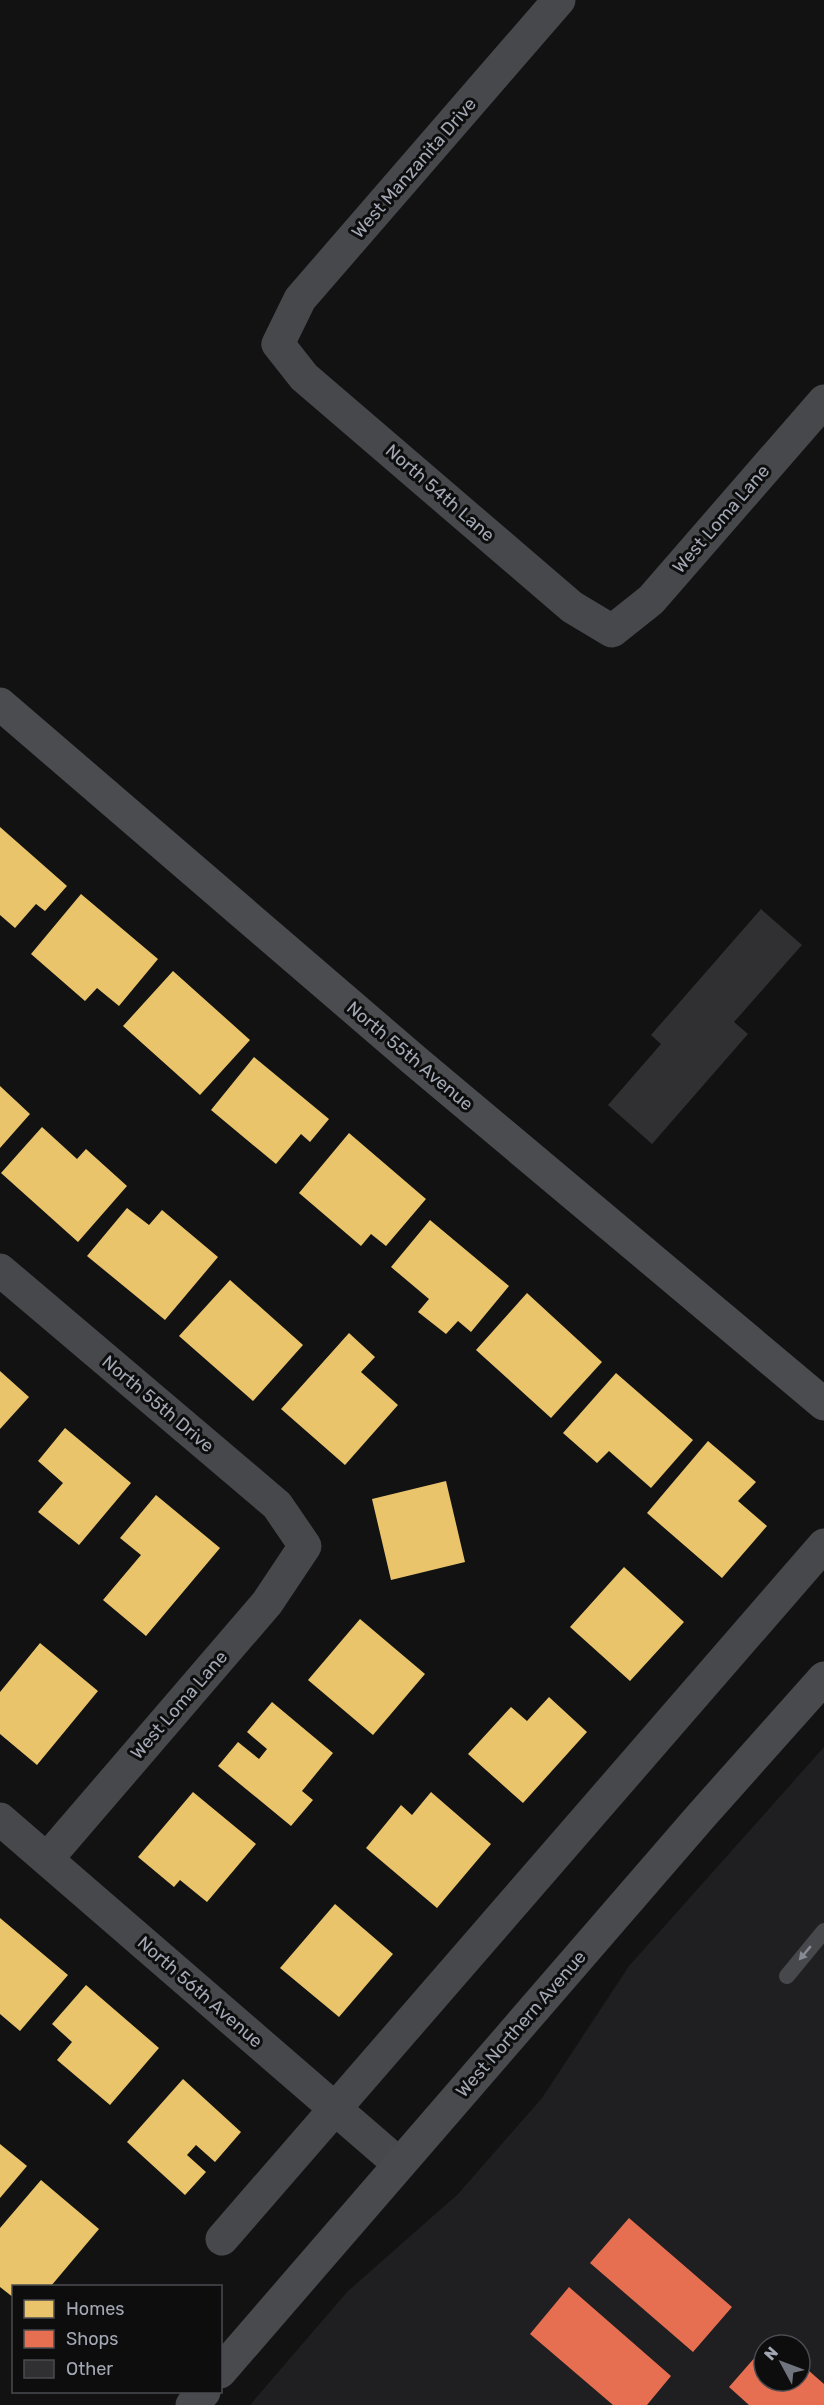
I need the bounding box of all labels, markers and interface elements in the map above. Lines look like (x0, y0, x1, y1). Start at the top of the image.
street label: West Manzanita Drive (347, 93, 481, 243)
street label: North 54th Lane (381, 440, 499, 546)
street label: West Loma Lane (668, 460, 774, 578)
street label: North 55th Avenue (342, 997, 478, 1115)
street label: North 55th Drive (98, 1351, 218, 1457)
street label: West Loma Lane (126, 1646, 232, 1764)
street label: North 56th Avenue (133, 1932, 267, 2052)
one-way arrow (799, 1945, 812, 1961)
street label: West Northern Avenue (451, 1946, 591, 2102)
legend (12, 2285, 222, 2393)
text: Homes (66, 2298, 124, 2320)
text: Shops (66, 2328, 118, 2350)
north arrow (752, 2333, 812, 2393)
text: N (760, 2343, 782, 2364)
text: Other (66, 2358, 113, 2380)

